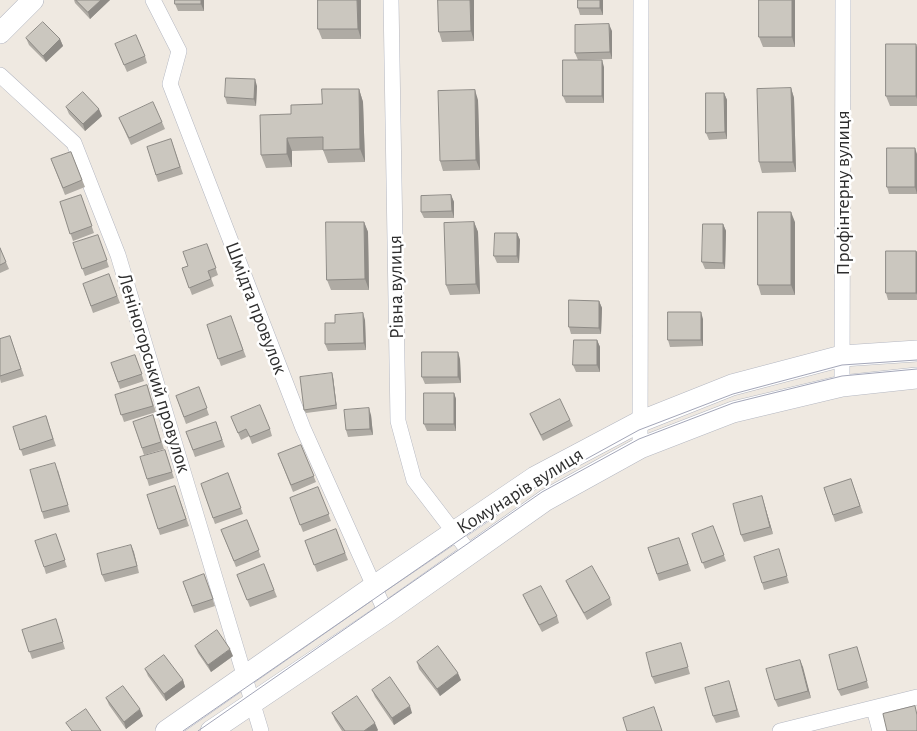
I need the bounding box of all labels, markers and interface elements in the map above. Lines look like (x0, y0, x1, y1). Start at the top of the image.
street label: Профінтерну вулиця (831, 110, 855, 276)
street label: Рівна вулиця (383, 235, 409, 339)
street label: Шмідта провулок (220, 238, 292, 378)
street label: Леніногорський провулок (112, 270, 196, 476)
street label: Комунарів вулиця (452, 442, 588, 540)

